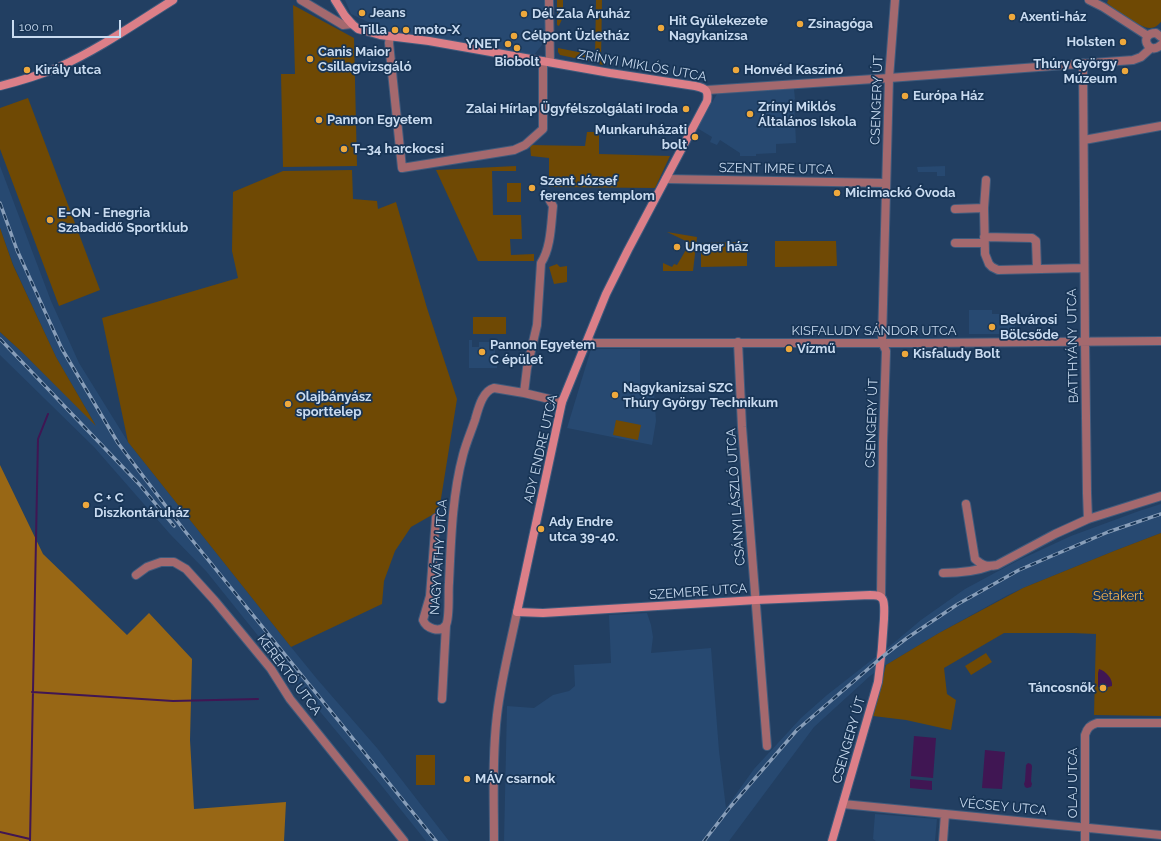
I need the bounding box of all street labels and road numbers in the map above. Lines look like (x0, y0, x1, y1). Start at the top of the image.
street label: ZRÍNYI MIKLÓS UTCA (576, 47, 708, 85)
street label: CSENGERY ÚT (868, 55, 886, 145)
street label: SZENT IMRE UTCA (719, 160, 833, 178)
street label: BATTHYÁNY UTCA (1064, 288, 1082, 404)
street label: KISFALUDY SÁNDOR UTCA (791, 323, 957, 339)
street label: CSENGERY ÚT (863, 378, 881, 468)
street label: ADY ENDRE UTCA (521, 393, 561, 505)
street label: CSÁNYI LÁSZLÓ UTCA (723, 428, 749, 566)
street label: NAGYVÁTHY UTCA (427, 499, 451, 615)
street label: SZEMERE UTCA (649, 581, 747, 603)
street label: KEREKTÓ UTCA (254, 632, 324, 718)
street label: CSENGERY ÚT (829, 695, 869, 785)
street label: OLAJ UTCA (1065, 748, 1081, 818)
street label: VÉCSEY UTCA (958, 795, 1048, 819)

